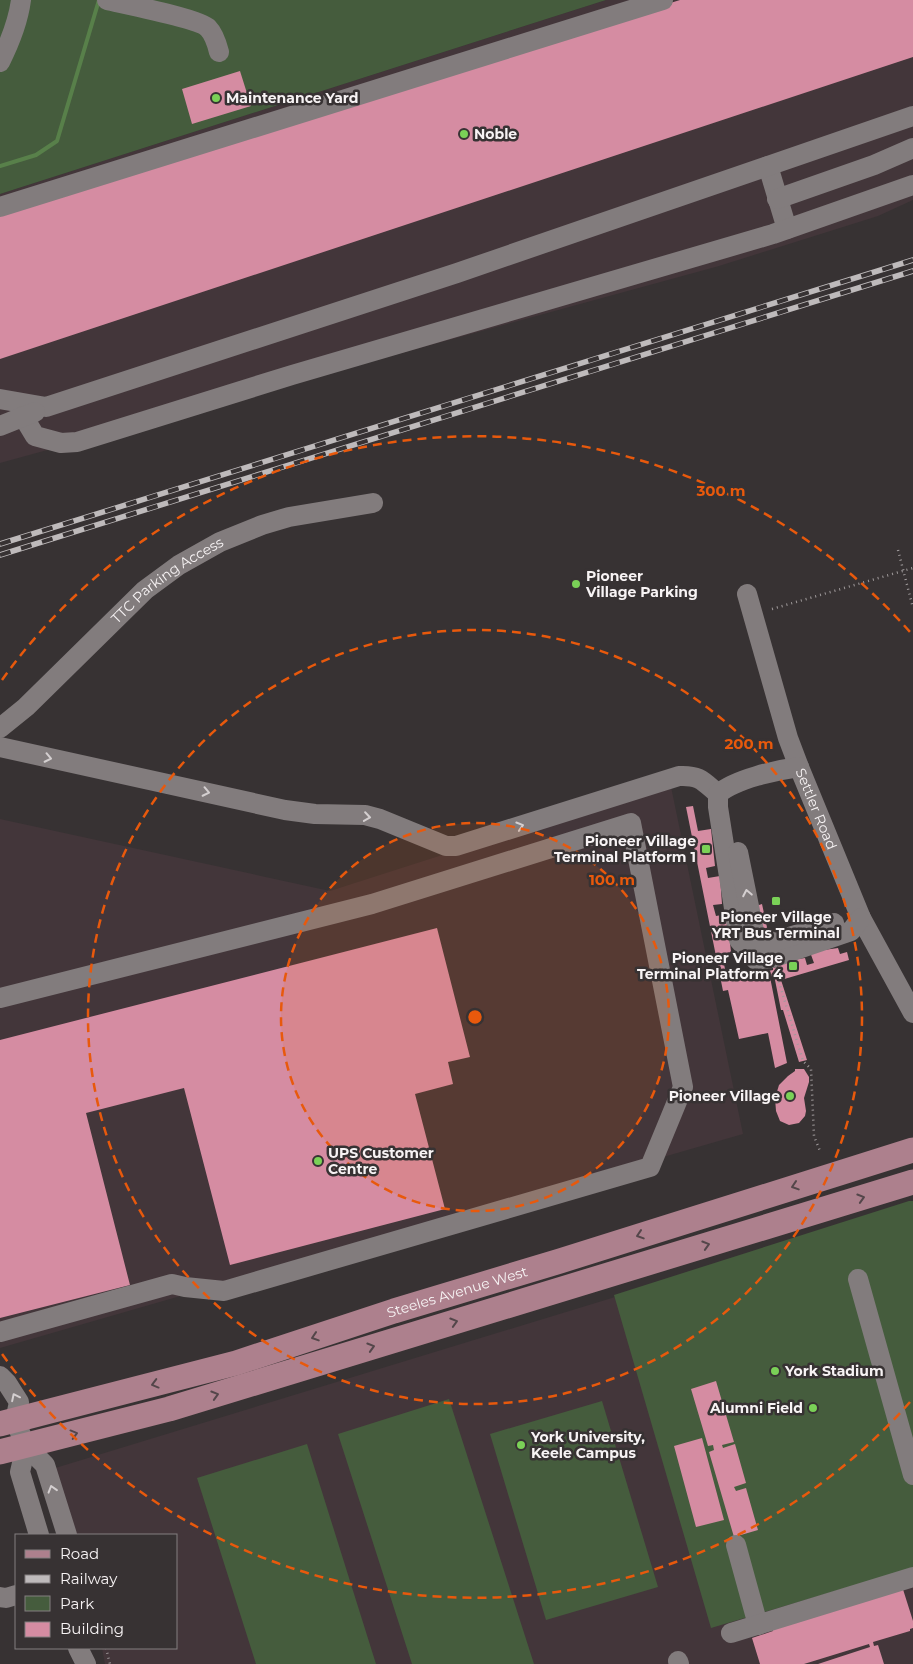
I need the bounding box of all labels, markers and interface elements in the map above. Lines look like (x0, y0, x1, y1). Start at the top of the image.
place label: Maintenance Yard (226, 89, 358, 107)
marker: Maintenance Yard (210, 92, 222, 104)
place label: Noble (474, 125, 517, 143)
marker: Noble (458, 128, 470, 140)
text: 300 m (695, 481, 746, 500)
street label: TTC Parking Access (107, 533, 227, 627)
place label: Pioneer Village Parking (585, 567, 698, 601)
marker: Pioneer Village Parking (570, 578, 582, 590)
text: 200 m (724, 734, 774, 753)
one-way arrow (43, 752, 52, 763)
street label: Settler Road (791, 765, 841, 852)
one-way arrow (202, 786, 211, 797)
one-way arrow (362, 811, 371, 821)
one-way arrow (516, 821, 524, 831)
place label: Pioneer Village Terminal Platform 1 (554, 832, 696, 866)
marker: Pioneer Village Terminal Platform 1 (700, 843, 712, 855)
text: 100 m (589, 870, 635, 889)
one-way arrow (742, 889, 752, 898)
marker: Pioneer Village YRT Bus Terminal (770, 895, 782, 907)
place label: Pioneer Village YRT Bus Terminal (711, 908, 840, 942)
place label: Pioneer Village Terminal Platform 4 (637, 949, 783, 983)
marker: Pioneer Village Terminal Platform 4 (787, 960, 799, 972)
centre of rings (466, 1008, 484, 1026)
place label: Pioneer Village (669, 1087, 780, 1105)
marker: Pioneer Village (784, 1090, 796, 1102)
place label: UPS Customer Centre (328, 1144, 434, 1178)
marker: UPS Customer Centre (312, 1155, 324, 1167)
one-way arrow (791, 1181, 800, 1191)
one-way arrow (857, 1193, 865, 1203)
one-way arrow (636, 1230, 645, 1240)
one-way arrow (701, 1241, 710, 1251)
street label: Steeles Avenue West (384, 1262, 530, 1322)
one-way arrow (449, 1318, 457, 1328)
one-way arrow (311, 1331, 319, 1341)
one-way arrow (366, 1343, 374, 1353)
place label: York Stadium (784, 1362, 884, 1380)
marker: York Stadium (769, 1365, 781, 1377)
one-way arrow (151, 1379, 159, 1389)
one-way arrow (211, 1390, 219, 1400)
one-way arrow (11, 1393, 21, 1402)
place label: Alumni Field (709, 1399, 803, 1417)
marker: Alumni Field (807, 1402, 819, 1414)
place label: York University, Keele Campus (530, 1428, 645, 1462)
one-way arrow (69, 1429, 78, 1440)
marker: York University, Keele Campus (515, 1439, 527, 1451)
one-way arrow (48, 1485, 58, 1493)
legend (15, 1534, 178, 1649)
text: Road (60, 1544, 99, 1563)
text: Railway (60, 1569, 118, 1588)
text: Park (60, 1594, 94, 1613)
text: Building (60, 1619, 124, 1638)

